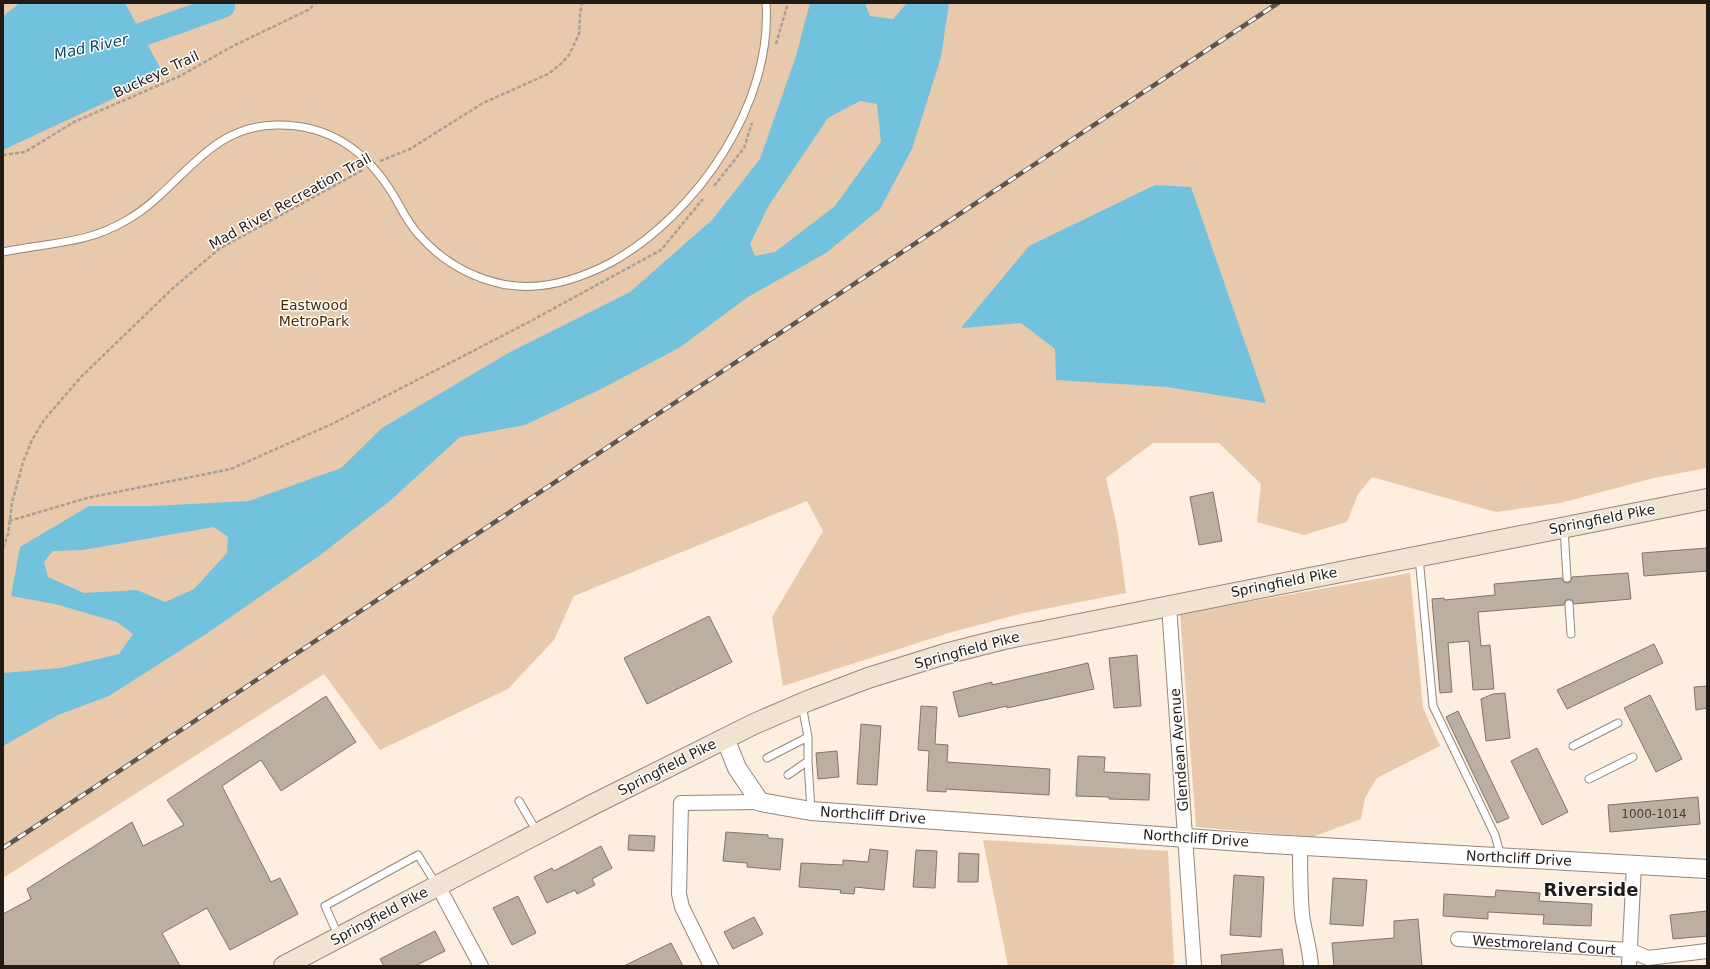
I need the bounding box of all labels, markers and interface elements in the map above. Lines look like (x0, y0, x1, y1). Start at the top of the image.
water label: Mad River (52, 30, 131, 64)
street label: Buckeye Trail (111, 47, 201, 101)
street label: Mad River Recreation Trail (206, 150, 374, 252)
park label: Eastwood MetroPark (279, 297, 350, 329)
street label: Springfield Pike (1547, 501, 1657, 537)
street label: Springfield Pike (1229, 564, 1339, 600)
street label: Springfield Pike (913, 628, 1021, 672)
street label: Glendean Avenue (1167, 688, 1191, 812)
street label: Springfield Pike (615, 735, 719, 799)
street label: Northcliff Drive (820, 803, 926, 827)
house number: 1000-1014 (1621, 807, 1687, 821)
street label: Northcliff Drive (1143, 826, 1249, 850)
street label: Northcliff Drive (1466, 847, 1572, 869)
district label: Riverside (1544, 879, 1638, 900)
street label: Springfield Pike (328, 884, 430, 948)
street label: Westmoreland Court (1472, 932, 1617, 958)

